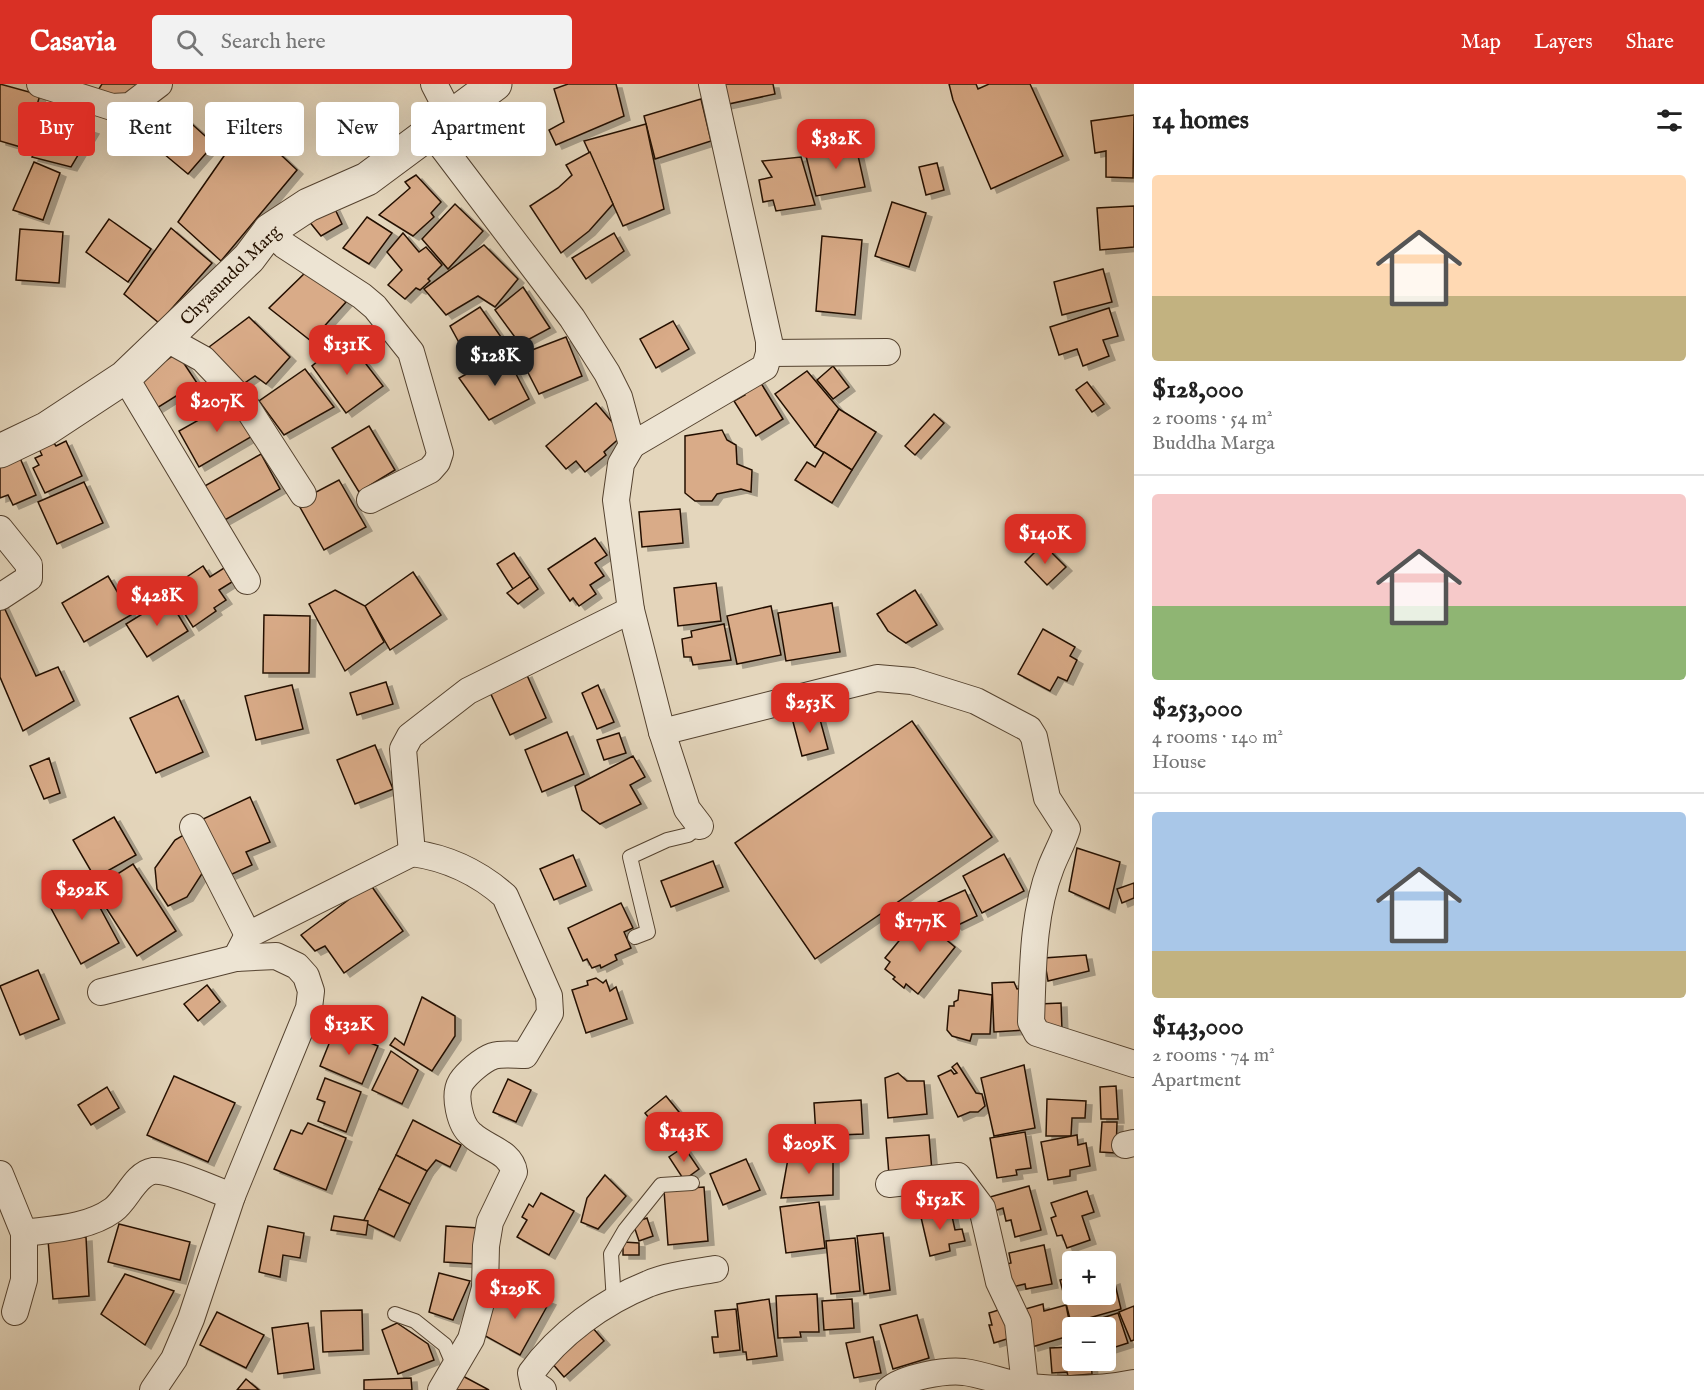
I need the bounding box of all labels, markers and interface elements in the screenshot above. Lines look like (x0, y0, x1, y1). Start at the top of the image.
search box (152, 15, 572, 69)
text: Casavia (30, 25, 116, 60)
icon: search (173, 26, 206, 59)
text: Search here (221, 28, 326, 56)
text: Map (1461, 29, 1501, 56)
text: Layers (1534, 29, 1593, 56)
text: Share (1626, 29, 1674, 56)
chip: Buy (18, 102, 95, 156)
chip: Rent (107, 102, 193, 156)
chip: Filters (205, 102, 304, 156)
chip: New (316, 102, 399, 156)
chip: Apartment (411, 102, 546, 156)
text: 14 homes (1152, 104, 1249, 137)
icon: filters (1653, 104, 1686, 137)
pin: $382K (794, 119, 878, 170)
text: $382K (811, 126, 861, 151)
icon: home (1365, 214, 1473, 322)
street label: Chyasundol Marg (176, 221, 286, 331)
pin: $131K (305, 325, 389, 376)
text: $131K (323, 332, 371, 357)
pin: $128K (453, 336, 537, 387)
text: $128K (470, 343, 520, 368)
text: $128,000 (1152, 373, 1244, 406)
pin: $207K (175, 382, 259, 433)
text: $207K (190, 389, 244, 414)
text: 2 rooms · 54 m² (1152, 406, 1273, 431)
text: Buddha Marga (1152, 431, 1275, 456)
pin: $140K (1003, 514, 1087, 565)
text: $140K (1019, 521, 1071, 546)
icon: home (1365, 533, 1473, 641)
pin: $428K (115, 576, 199, 627)
text: $428K (131, 583, 183, 608)
pin: $253K (768, 683, 852, 734)
text: $253K (785, 690, 835, 715)
text: $253,000 (1152, 692, 1243, 725)
text: 4 rooms · 140 m² (1152, 725, 1283, 750)
text: House (1152, 750, 1206, 775)
icon: home (1365, 851, 1473, 959)
pin: $292K (40, 870, 124, 921)
text: $292K (55, 877, 109, 902)
pin: $177K (878, 902, 962, 953)
text: $177K (894, 909, 946, 934)
pin: $132K (307, 1005, 391, 1056)
text: $143,000 (1152, 1010, 1244, 1043)
text: $132K (324, 1012, 374, 1037)
text: 2 rooms · 74 m² (1152, 1043, 1275, 1068)
text: Apartment (1152, 1068, 1241, 1093)
pin: $143K (642, 1112, 726, 1163)
text: $143K (659, 1119, 709, 1144)
pin: $209K (767, 1124, 851, 1175)
text: $209K (782, 1131, 836, 1156)
pin: $152K (898, 1180, 982, 1231)
text: $152K (915, 1187, 965, 1212)
map controls (1062, 1251, 1116, 1371)
button: + (1062, 1251, 1116, 1305)
pin: $129K (473, 1269, 557, 1320)
text: $129K (489, 1276, 541, 1301)
button: − (1062, 1317, 1116, 1371)

